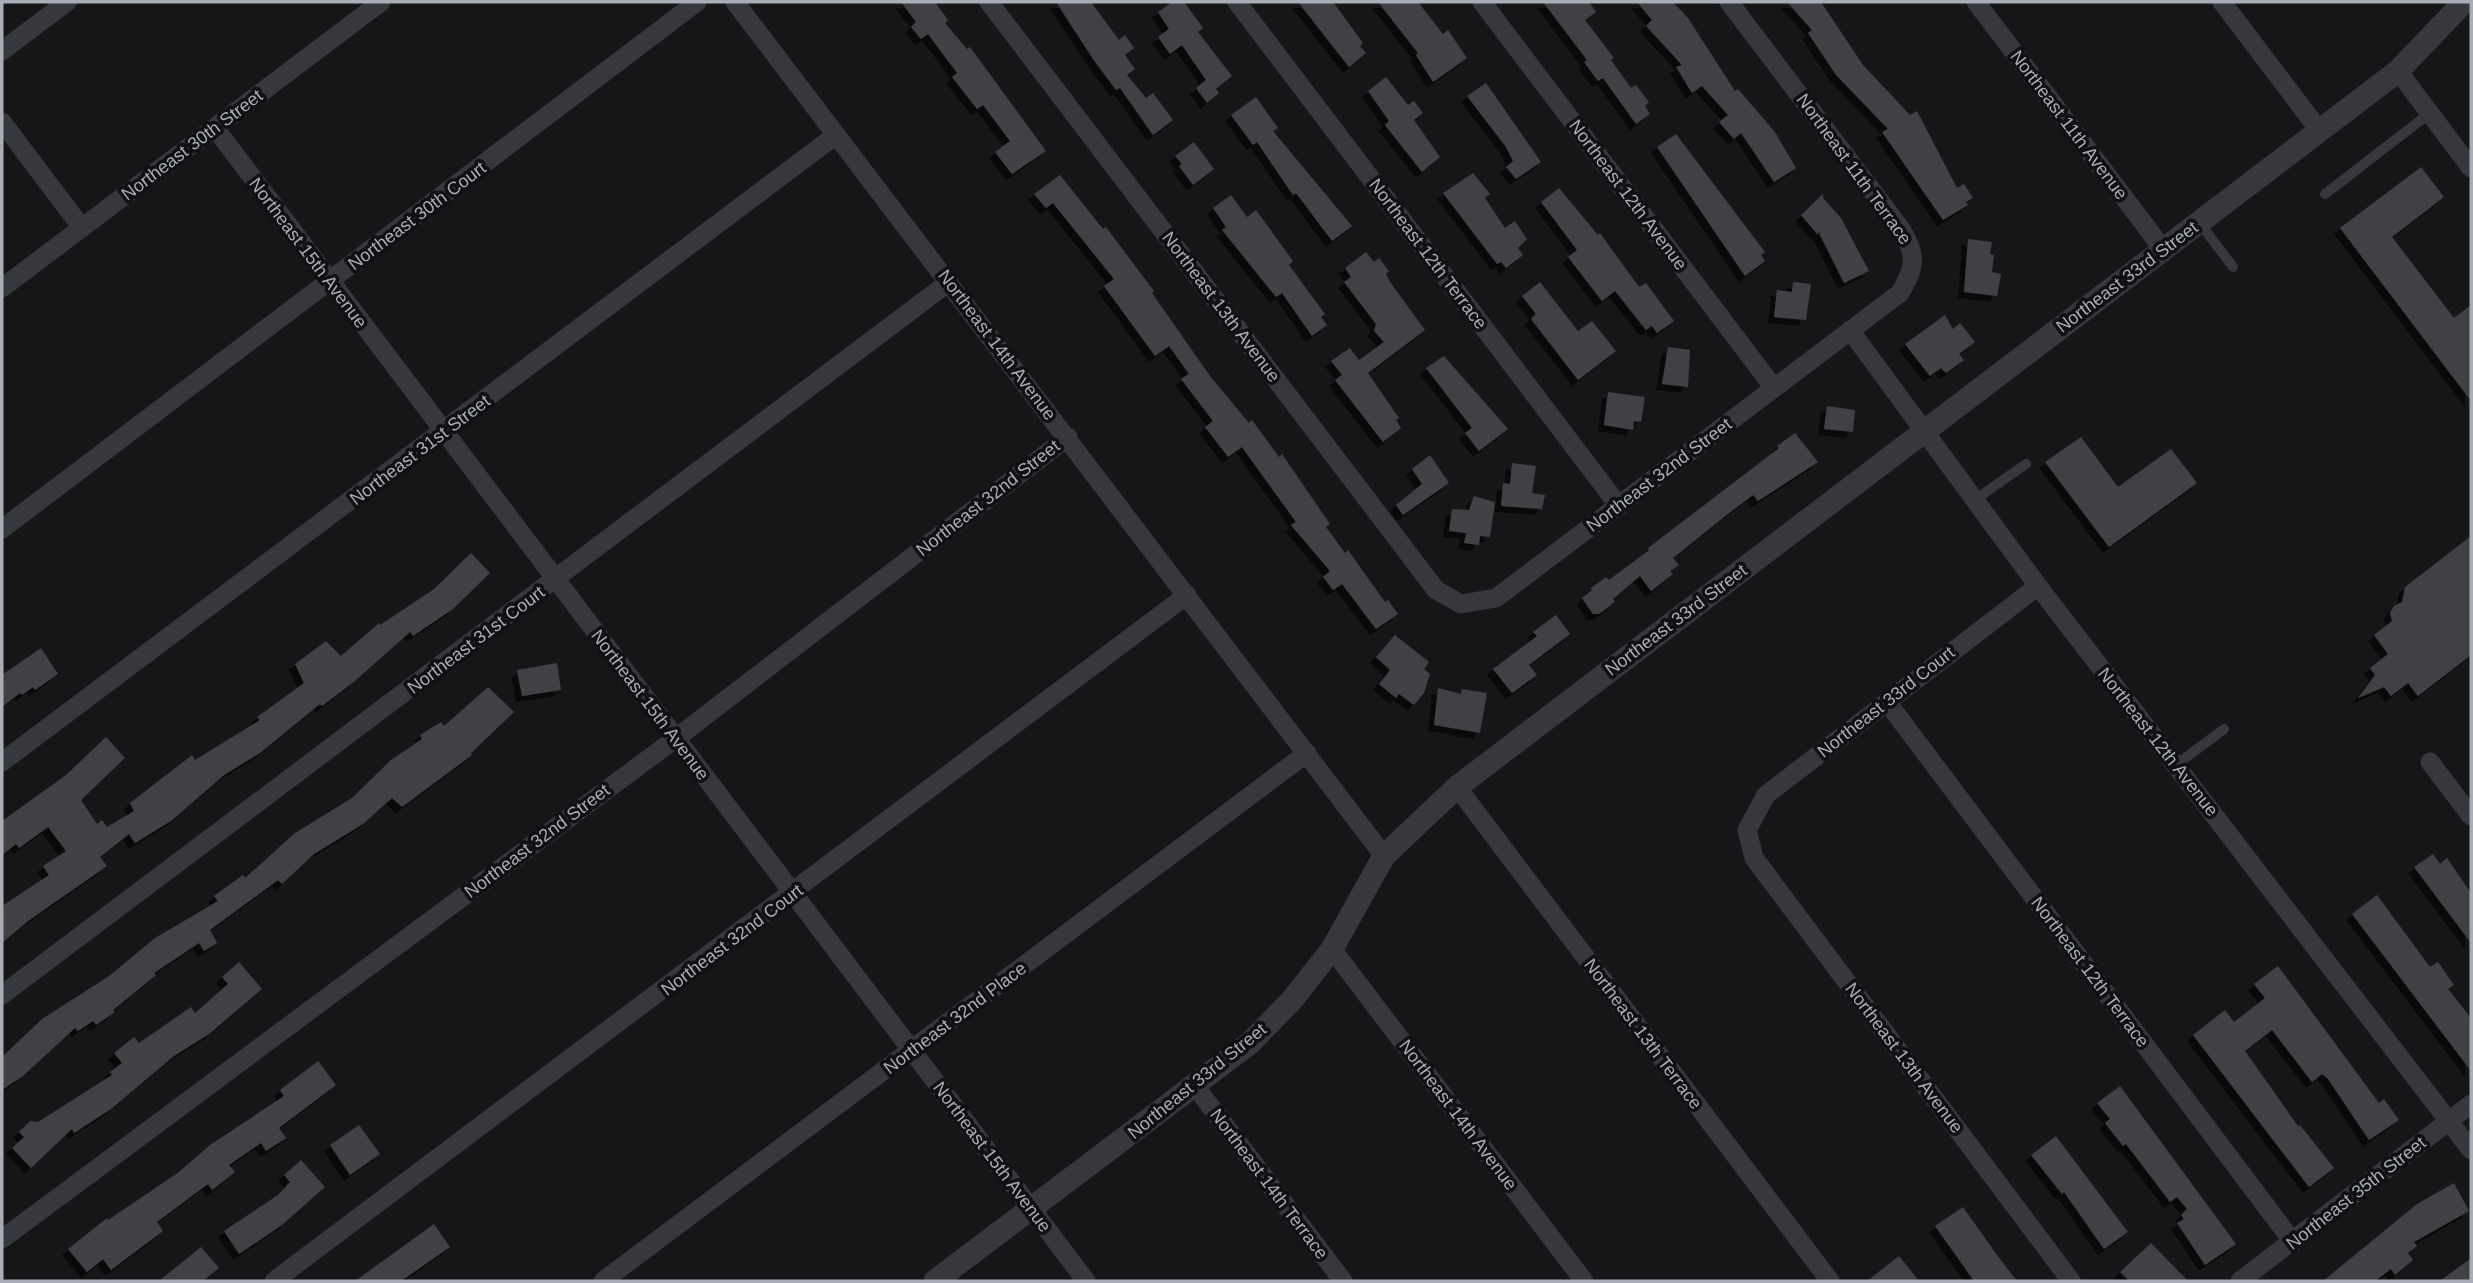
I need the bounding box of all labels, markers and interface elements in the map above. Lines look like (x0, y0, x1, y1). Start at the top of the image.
street label: Northeast 11th Avenue (2006, 47, 2132, 203)
street label: Northeast 30th Street (118, 86, 266, 204)
street label: Northeast 11th Terrace (1793, 90, 1915, 248)
street label: Northeast 12th Avenue (1565, 116, 1691, 274)
street label: Northeast 30th Court (344, 158, 490, 274)
street label: Northeast 15th Avenue (245, 174, 371, 332)
street label: Northeast 12th Terrace (1365, 175, 1491, 333)
street label: Northeast 33rd Street (2052, 217, 2202, 337)
street label: Northeast 13th Avenue (1158, 228, 1284, 386)
street label: Northeast 14th Avenue (934, 266, 1060, 424)
street label: Northeast 31st Street (346, 391, 494, 509)
street label: Northeast 32nd Street (1583, 414, 1735, 536)
street label: Northeast 32nd Street (912, 436, 1064, 560)
street label: Northeast 33rd Street (1601, 560, 1751, 680)
street label: Northeast 31st Court (404, 582, 548, 698)
street label: Northeast 15th Avenue (587, 626, 713, 784)
street label: Northeast 33rd Court (1814, 642, 1958, 762)
street label: Northeast 12th Avenue (2094, 664, 2222, 820)
street label: Northeast 32nd Street (461, 780, 613, 902)
street label: Northeast 32nd Court (657, 880, 807, 1000)
street label: Northeast 12th Terrace (2027, 893, 2153, 1051)
street label: Northeast 13th Terrace (1580, 955, 1706, 1113)
street label: Northeast 32nd Place (880, 958, 1030, 1078)
street label: Northeast 13th Avenue (1841, 979, 1967, 1137)
street label: Northeast 33rd Street (1124, 1019, 1270, 1143)
street label: Northeast 14th Avenue (1395, 1036, 1521, 1194)
street label: Northeast 15th Avenue (929, 1078, 1055, 1236)
street label: Northeast 14th Terrace (1206, 1105, 1332, 1263)
street label: Northeast 35th Street (2282, 1132, 2430, 1254)

